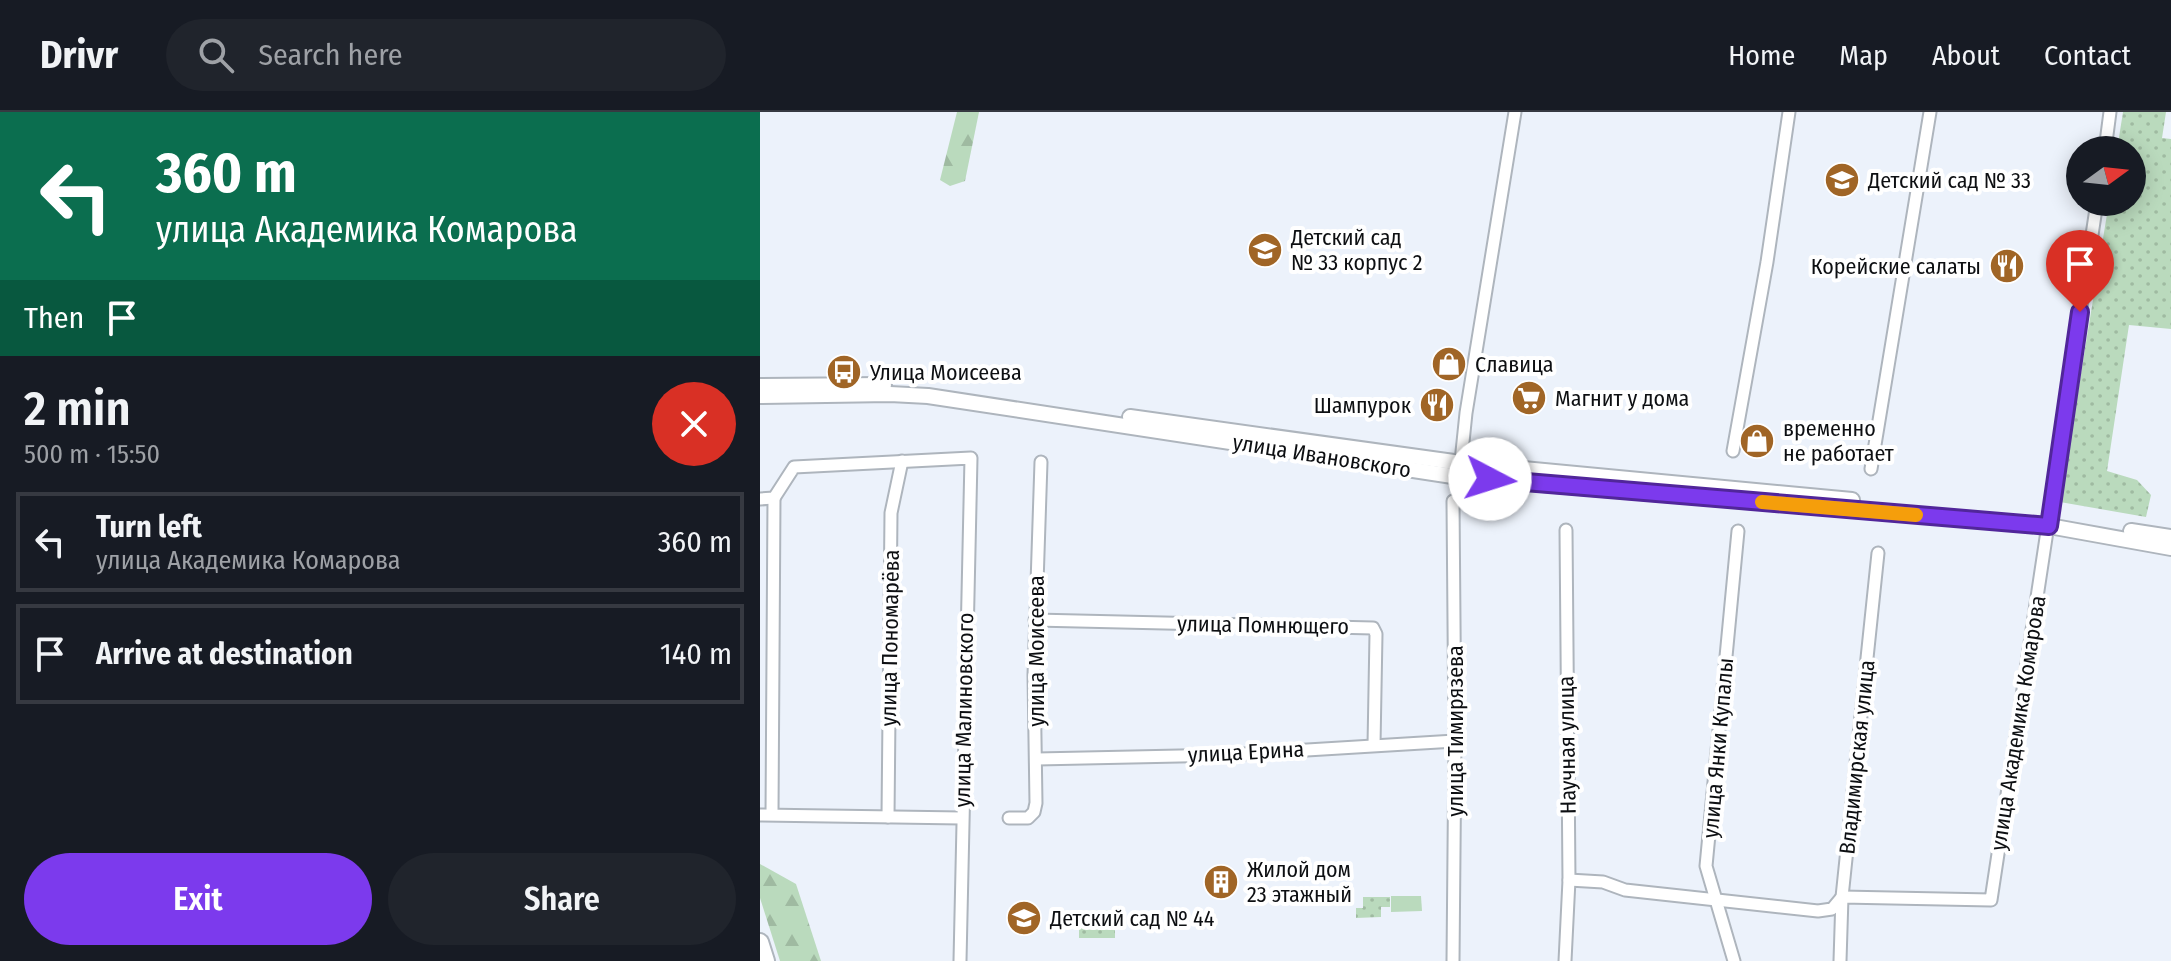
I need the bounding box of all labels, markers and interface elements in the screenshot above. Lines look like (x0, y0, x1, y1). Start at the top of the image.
search box (166, 19, 726, 91)
text: Drivr (40, 32, 118, 78)
icon: search (194, 33, 238, 77)
text: Search here (258, 37, 403, 73)
text: Home (1728, 39, 1795, 72)
text: Map (1839, 39, 1888, 72)
text: About (1932, 39, 2000, 72)
text: Contact (2044, 39, 2131, 72)
north arrow (2066, 136, 2146, 216)
map controls (2066, 136, 2146, 216)
text: 360 m (156, 140, 297, 207)
icon: left (24, 144, 128, 248)
school or university icon: Детский сад № 33 (1823, 161, 1861, 199)
place label: Детский сад № 33 (1867, 167, 2031, 194)
text: улица Академика Комарова (156, 208, 578, 252)
place label: Детский сад № 33 корпус 2 (1290, 224, 1422, 276)
pin (2046, 230, 2114, 312)
school or university icon: Детский сад № 33 корпус 2 (1246, 231, 1284, 269)
icon: arrive (2058, 242, 2102, 286)
restaurant icon: Корейские салаты (1988, 247, 2026, 285)
place label: Корейские салаты (1811, 253, 1981, 280)
icon: arrive (100, 296, 144, 340)
text: Then (24, 300, 84, 336)
shop icon: Славица (1430, 345, 1468, 383)
place label: Славица (1475, 351, 1554, 378)
bus stop icon: Улица Моисеева (825, 353, 863, 391)
place label: Улица Моисеева (869, 359, 1022, 386)
supermarket icon: Магнит у дома (1510, 379, 1548, 417)
text: 2 min (24, 380, 131, 438)
button: close (652, 382, 736, 466)
place label: Магнит у дома (1555, 385, 1689, 412)
restaurant icon: Шампурок (1418, 386, 1456, 424)
place label: Шампурок (1314, 392, 1412, 419)
place label: временно не работает (1783, 415, 1894, 467)
shop icon: временно не работает (1738, 422, 1776, 460)
street label: улица Ивановского (1231, 429, 1413, 483)
position arrow (1448, 437, 1532, 521)
text: 500 m · 15:50 (24, 439, 160, 470)
text: Turn left (96, 509, 202, 545)
icon: left (28, 520, 72, 564)
text: 360 m (658, 524, 732, 560)
text: улица Академика Комарова (96, 545, 401, 576)
street label: улица Пономарёва (875, 549, 905, 727)
street label: улица Моисеева (1023, 575, 1050, 727)
street label: улица Академика Комарова (1985, 594, 2051, 852)
street label: улица Помнющего (1177, 610, 1349, 640)
street label: улица Малиновского (949, 612, 979, 808)
icon: arrive (28, 632, 72, 676)
text: Arrive at destination (96, 636, 353, 672)
text: 140 m (660, 636, 732, 672)
street label: улица Тимирязева (1442, 645, 1469, 817)
street label: улица Янки Купалы (1697, 657, 1739, 839)
street label: Владимирская улица (1833, 658, 1881, 856)
street label: Научная улица (1552, 676, 1582, 814)
street label: улица Ерина (1187, 735, 1305, 769)
button: Exit (24, 853, 372, 945)
button: Share (388, 853, 736, 945)
place label: Жилой дом 23 этажный (1247, 856, 1352, 908)
building icon: Жилой дом 23 этажный (1202, 863, 1240, 901)
school or university icon: Детский сад № 44 (1005, 899, 1043, 937)
place label: Детский сад № 44 (1049, 905, 1215, 932)

